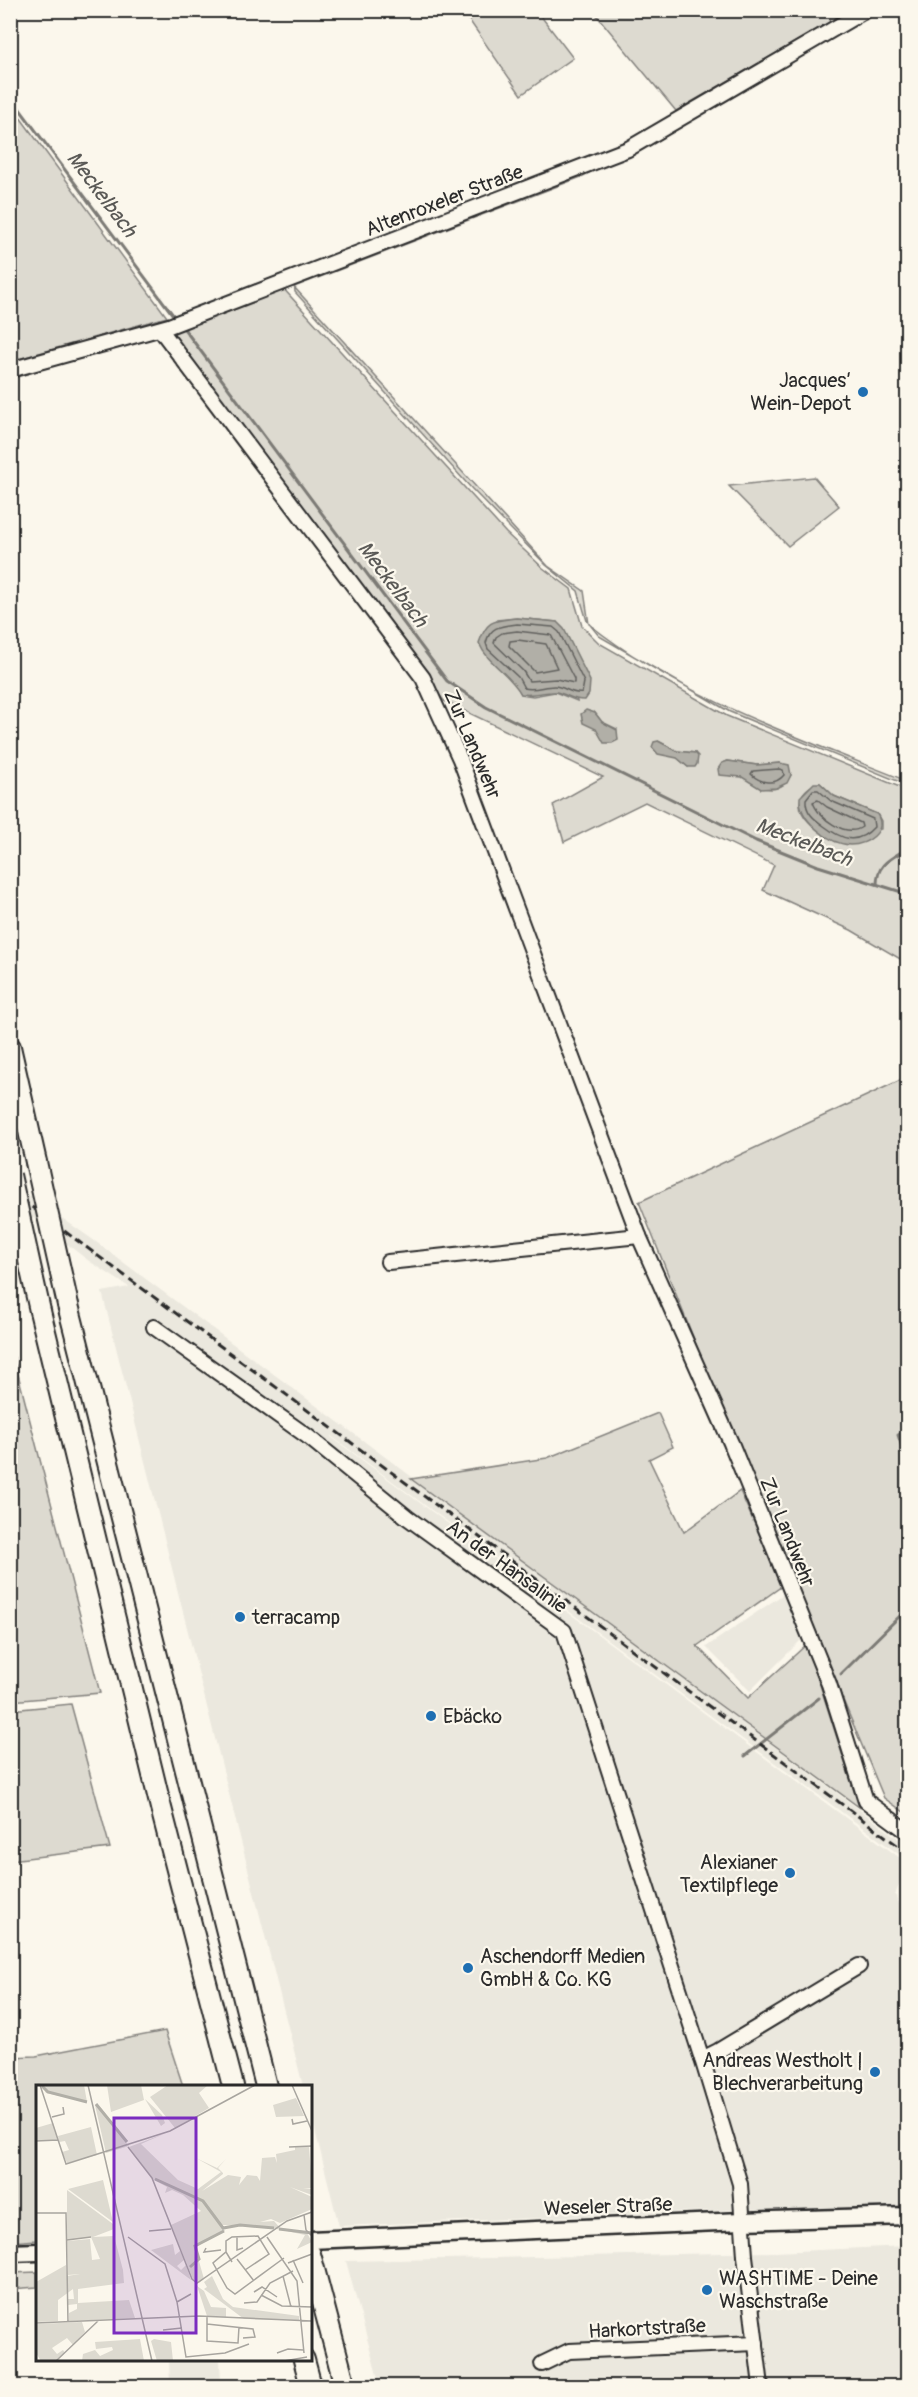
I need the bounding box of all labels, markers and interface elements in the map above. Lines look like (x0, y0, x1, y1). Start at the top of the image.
water label: Meckelbach (60, 146, 143, 244)
street label: Altenroxeler Straße (362, 159, 527, 242)
place label: Jacques’ Wein-Depot (750, 368, 852, 416)
marker: Jacques’ Wein-Depot (856, 385, 870, 399)
water label: Meckelbach (351, 536, 434, 634)
street label: Zur Landwehr (438, 686, 507, 803)
water label: Meckelbach (752, 812, 857, 874)
street label: Zur Landwehr (754, 1474, 821, 1591)
street label: An der Hansalinie (441, 1514, 572, 1619)
place label: terracamp (251, 1605, 340, 1630)
marker: terracamp (233, 1610, 247, 1624)
place label: Ebäcko (443, 1704, 502, 1729)
marker: Ebäcko (424, 1709, 438, 1723)
place label: Alexianer Textilpflege (680, 1850, 778, 1898)
marker: Alexianer Textilpflege (783, 1866, 797, 1880)
place label: Aschendorff Medien GmbH & Co. KG (480, 1944, 645, 1992)
marker: Aschendorff Medien GmbH & Co. KG (461, 1961, 475, 1975)
place label: Andreas Westholt | Blechverarbeitung (702, 2048, 863, 2096)
marker: Andreas Westholt | Blechverarbeitung (868, 2065, 882, 2079)
inset map (36, 2085, 312, 2361)
street label: Weseler Straße (543, 2192, 673, 2221)
place label: WASHTIME - Deine Waschstraße (719, 2266, 878, 2314)
marker: WASHTIME - Deine Waschstraße (700, 2283, 714, 2297)
street label: Harkortstraße (588, 2313, 707, 2344)

